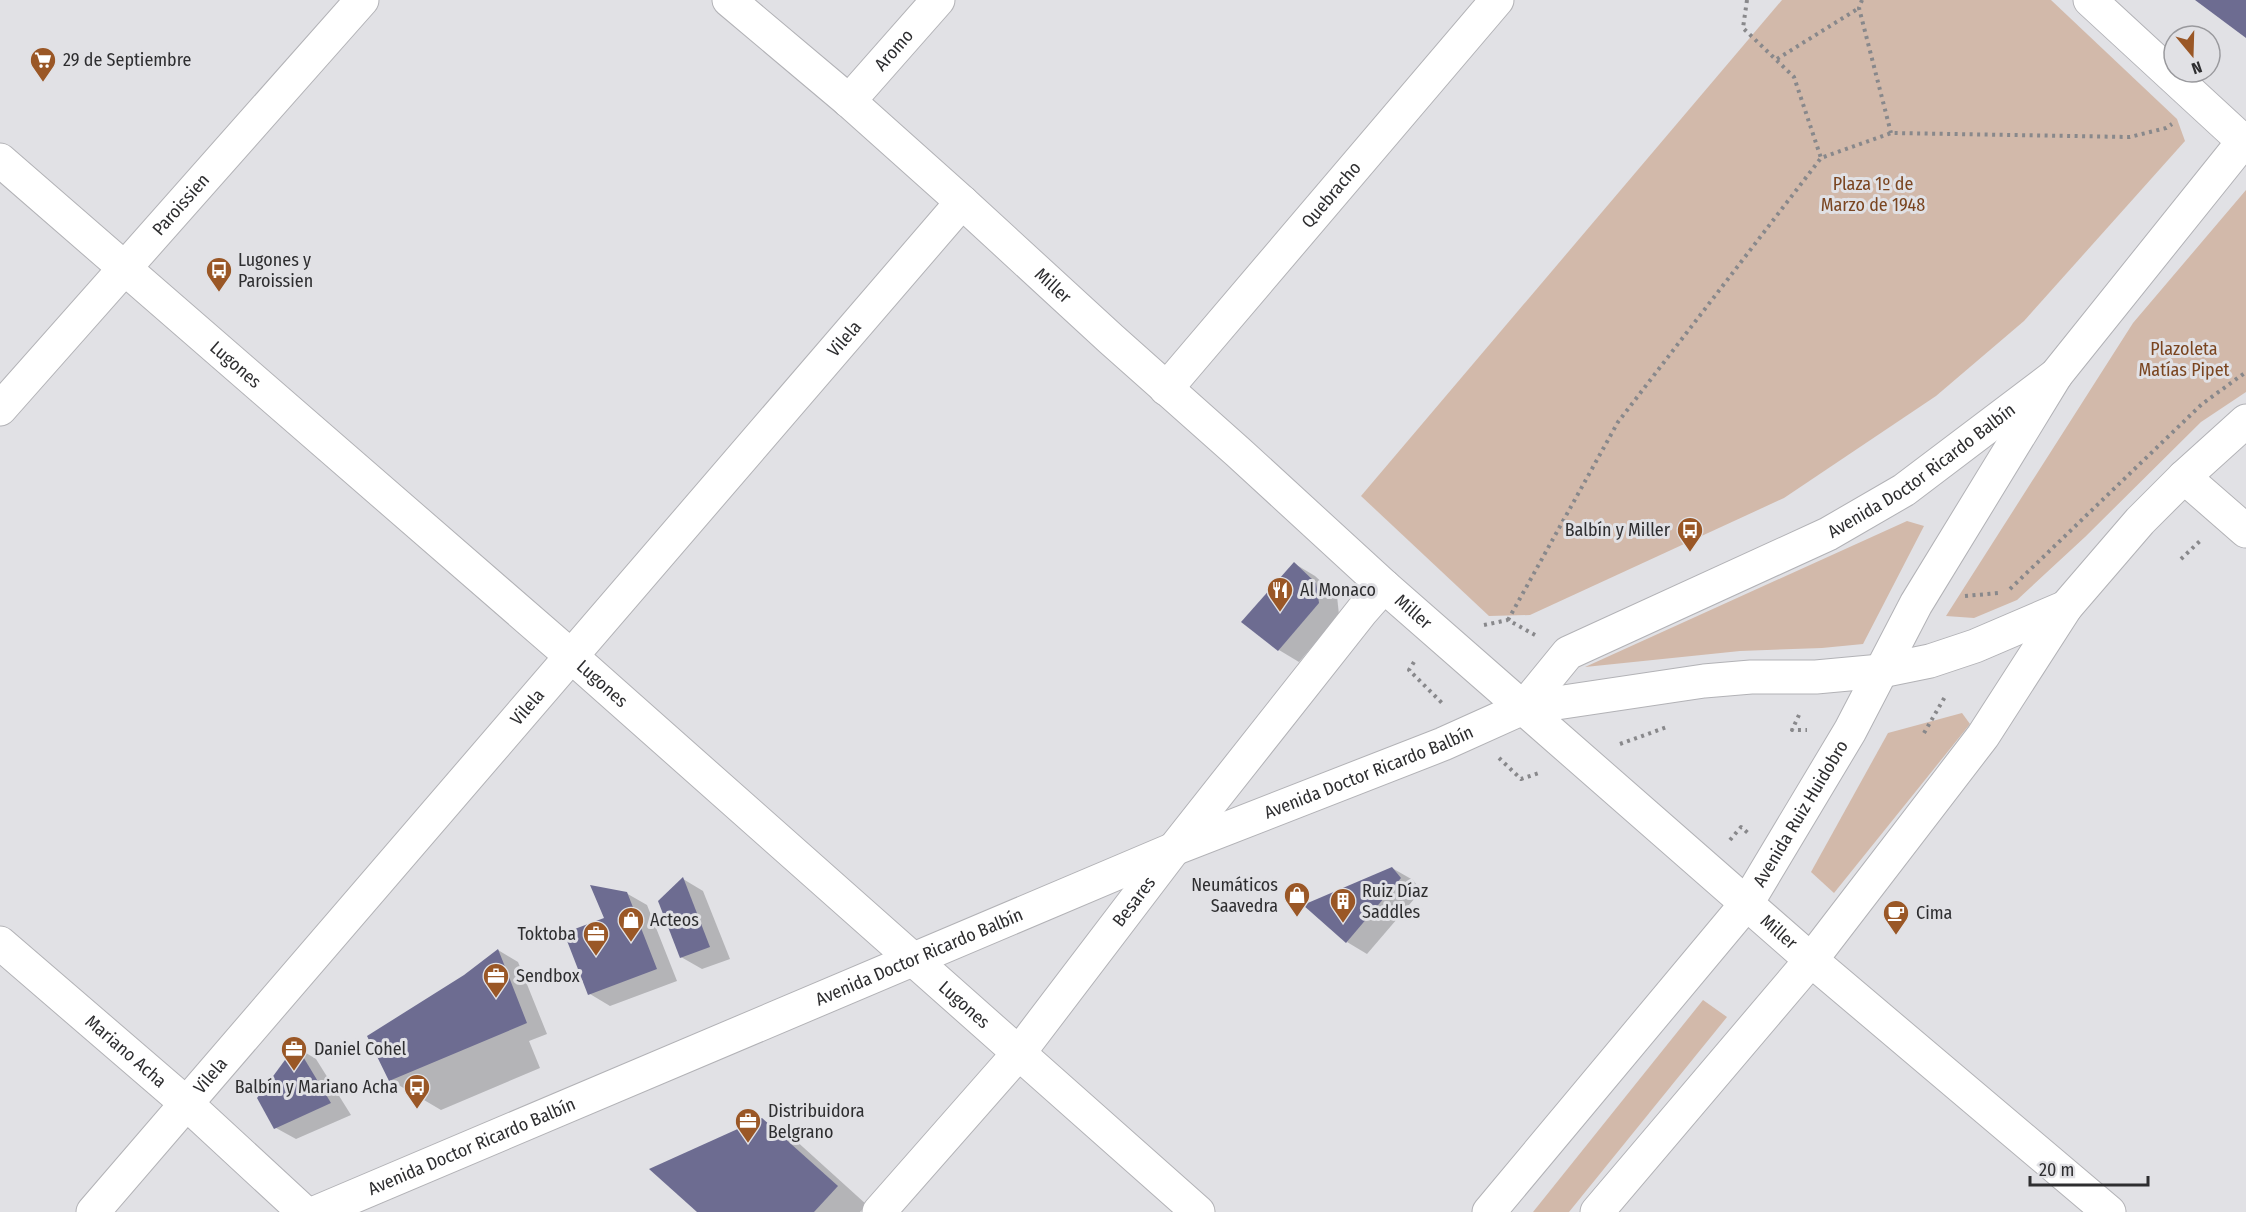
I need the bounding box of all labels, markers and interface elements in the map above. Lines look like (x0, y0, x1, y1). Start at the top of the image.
north arrow (2162, 24, 2222, 84)
street label: Aromo (870, 25, 918, 75)
supermarket icon: 29 de Septiembre (28, 45, 58, 83)
place label: 29 de Septiembre (63, 49, 191, 71)
text: N (2189, 57, 2204, 78)
street label: Quebracho (1297, 157, 1366, 233)
street label: Paroissien (148, 169, 214, 240)
park label: Plaza 1º de Marzo de 1948 (1821, 173, 1925, 216)
place label: Lugones y Paroissien (238, 249, 313, 292)
bus stop icon: Lugones y Paroissien (204, 255, 234, 293)
street label: Miller (1030, 263, 1076, 308)
street label: Vilela (823, 316, 866, 361)
street label: Lugones (205, 336, 266, 393)
park label: Plazoleta Matías Pipet (2139, 338, 2230, 381)
street label: Avenida Doctor Ricardo Balbín (1824, 399, 2020, 543)
bus stop icon: Balbín y Miller (1675, 515, 1705, 553)
place label: Balbín y Miller (1565, 519, 1671, 541)
restaurant icon: Al Monaco (1265, 575, 1295, 613)
place label: Al Monaco (1300, 579, 1376, 601)
street label: Miller (1390, 590, 1437, 634)
street label: Lugones (572, 655, 632, 712)
street label: Vilela (506, 684, 549, 730)
street label: Avenida Doctor Ricardo Balbín (1261, 721, 1477, 824)
street label: Avenida Ruiz Huidobro (1748, 736, 1853, 891)
street label: Besares (1108, 872, 1160, 931)
place label: Neumáticos Saavedra (1191, 874, 1278, 917)
shop icon: Neumáticos Saavedra (1282, 880, 1312, 918)
place label: Ruiz Díaz Saddles (1362, 880, 1428, 923)
building icon: Ruiz Díaz Saddles (1328, 886, 1358, 924)
cafe icon: Cima (1881, 898, 1911, 936)
place label: Cima (1916, 902, 1953, 924)
street label: Avenida Doctor Ricardo Balbín (812, 903, 1026, 1011)
shop icon: Acteos (616, 905, 646, 943)
place label: Acteos (650, 909, 699, 931)
street label: Miller (1756, 910, 1803, 954)
office icon: Toktoba (581, 919, 611, 957)
place label: Toktoba (517, 923, 576, 945)
office icon: Sendbox (481, 961, 511, 999)
place label: Sendbox (516, 965, 580, 987)
street label: Lugones (934, 976, 995, 1033)
street label: Mariano Acha (81, 1010, 171, 1092)
office icon: Daniel Cohel (279, 1034, 309, 1072)
place label: Daniel Cohel (314, 1038, 407, 1060)
street label: Vilela (189, 1053, 232, 1098)
bus stop icon: Balbín y Mariano Acha (402, 1072, 432, 1110)
place label: Balbín y Mariano Acha (235, 1076, 398, 1098)
street label: Avenida Doctor Ricardo Balbín (365, 1093, 579, 1200)
place label: Distribuidora Belgrano (768, 1100, 865, 1143)
office icon: Distribuidora Belgrano (733, 1106, 763, 1144)
scale bar (2030, 1149, 2148, 1187)
text: 20 m (2039, 1159, 2074, 1181)

